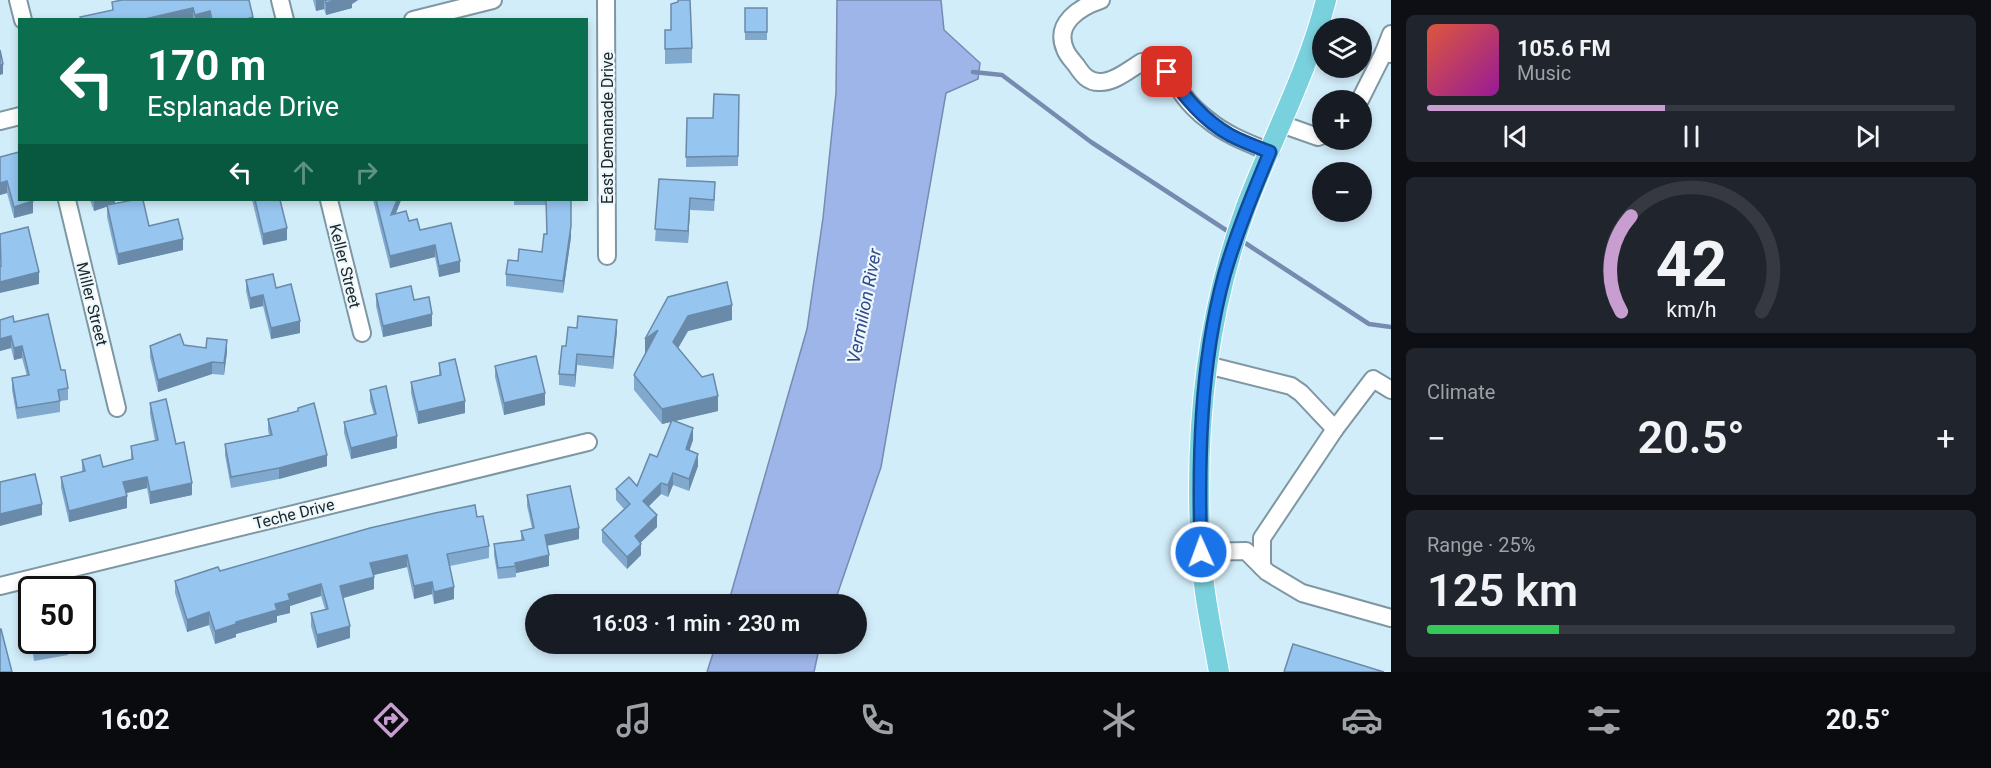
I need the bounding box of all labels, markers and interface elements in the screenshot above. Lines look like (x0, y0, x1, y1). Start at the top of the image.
map controls (1312, 18, 1372, 222)
button: layers (1312, 18, 1372, 78)
text: 105.6 FM (1517, 36, 1611, 61)
text: 170 m (147, 41, 266, 90)
icon: left (48, 42, 126, 120)
pin (1141, 46, 1192, 97)
street label: East Demanade Drive (598, 52, 617, 204)
icon: arrive (1150, 55, 1183, 88)
text: Music (1517, 61, 1571, 85)
button: + (1312, 90, 1372, 150)
text: Esplanade Drive (147, 91, 339, 123)
icon: previous (1499, 120, 1532, 153)
icon: pause (1675, 120, 1708, 153)
icon: next (1851, 120, 1884, 153)
icon: left (224, 156, 257, 189)
icon: ahead (287, 156, 320, 189)
icon: right (350, 156, 383, 189)
button: − (1312, 162, 1372, 222)
street label: Keller Street (325, 222, 365, 310)
text: 42 (1655, 228, 1727, 301)
water label: Vermilion River (843, 246, 886, 365)
street label: Miller Street (72, 260, 112, 348)
text: km/h (1666, 297, 1716, 322)
text: Climate (1427, 380, 1495, 404)
text: 20.5° (1637, 411, 1745, 464)
text: − (1427, 419, 1446, 458)
text: + (1936, 419, 1955, 458)
street label: Teche Drive (252, 495, 336, 533)
position arrow (1169, 520, 1233, 584)
text: Range · 25% (1427, 533, 1535, 557)
text: 125 km (1427, 564, 1578, 617)
speed limit sign: 50 (18, 576, 96, 654)
text: 16:03 · 1 min · 230 m (592, 611, 800, 636)
icon: directions (370, 699, 412, 741)
icon: music (613, 699, 655, 741)
icon: phone (856, 699, 898, 741)
icon: climate (1098, 699, 1140, 741)
icon: car (1341, 699, 1383, 741)
icon: filters (1583, 699, 1625, 741)
text: 16:02 (100, 704, 170, 736)
text: 20.5° (1826, 704, 1891, 736)

